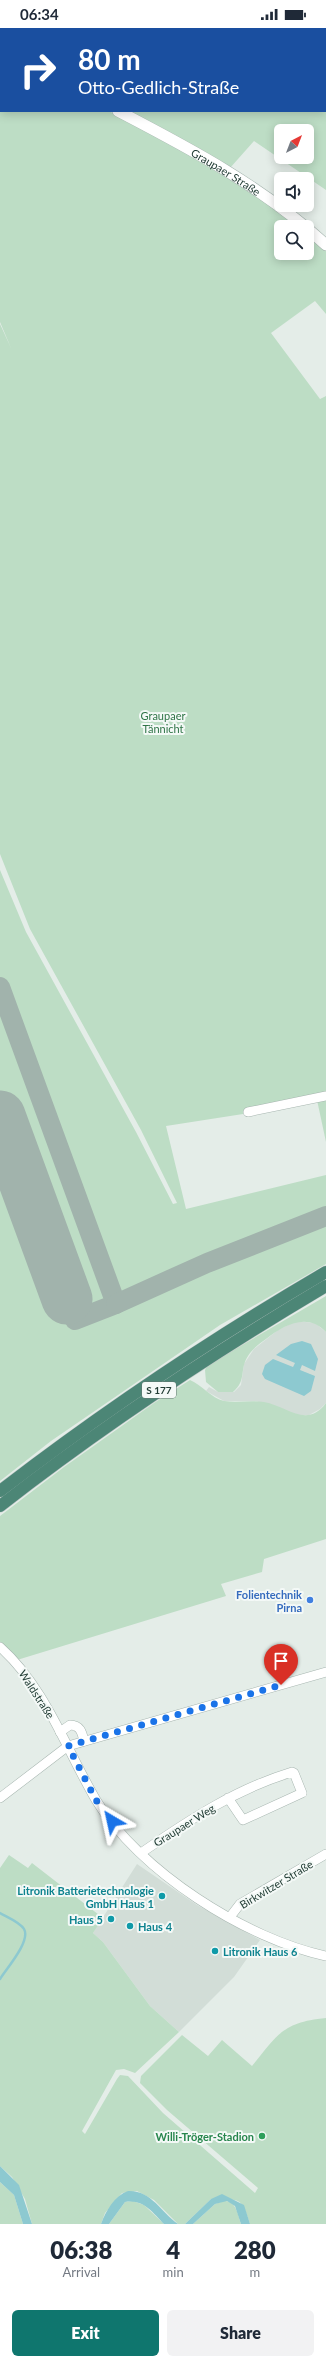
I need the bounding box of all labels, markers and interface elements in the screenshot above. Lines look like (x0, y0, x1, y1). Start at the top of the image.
text: 06:34 (20, 5, 59, 23)
text: 80 m (78, 42, 141, 76)
icon: right (12, 44, 64, 96)
text: Otto-Gedlich-Straße (78, 76, 239, 98)
north arrow (274, 124, 314, 164)
map controls (274, 124, 314, 260)
street label: Graupaer Straße (189, 145, 263, 198)
button: sound (274, 172, 314, 212)
button: search (274, 220, 314, 260)
park label: Graupaer Tännicht (141, 709, 185, 735)
road number: S 177 (142, 1382, 176, 1398)
place label: Folientechnik Pirna (236, 1588, 302, 1614)
marker: Folientechnik Pirna (305, 1595, 315, 1605)
pin (264, 1644, 298, 1685)
icon: arrive (270, 1650, 292, 1672)
street label: Waldstraße (16, 1667, 58, 1721)
position arrow (91, 1800, 133, 1842)
street label: Graupaer Weg (151, 1801, 217, 1849)
street label: Birkwitzer Straße (237, 1857, 315, 1911)
place label: Litronik Batterietechnologie GmbH Haus 1 (17, 1884, 154, 1910)
marker: Litronik Batterietechnologie GmbH Haus 1 (157, 1891, 167, 1901)
place label: Haus 5 (69, 1913, 103, 1926)
marker: Haus 5 (106, 1914, 116, 1924)
place label: Haus 4 (138, 1920, 173, 1933)
marker: Haus 4 (125, 1921, 135, 1931)
place label: Litronik Haus 6 (223, 1945, 298, 1958)
marker: Litronik Haus 6 (210, 1946, 220, 1956)
place label: Willi-Tröger-Stadion (156, 2130, 254, 2143)
marker: Willi-Tröger-Stadion (257, 2131, 267, 2141)
text: 06:38 (50, 2235, 112, 2264)
text: 4 (166, 2235, 180, 2264)
text: 280 (234, 2235, 276, 2264)
text: Arrival (63, 2264, 100, 2280)
text: min (163, 2264, 184, 2280)
text: m (249, 2264, 260, 2280)
button: Exit (12, 2310, 159, 2356)
button: Share (167, 2310, 314, 2356)

